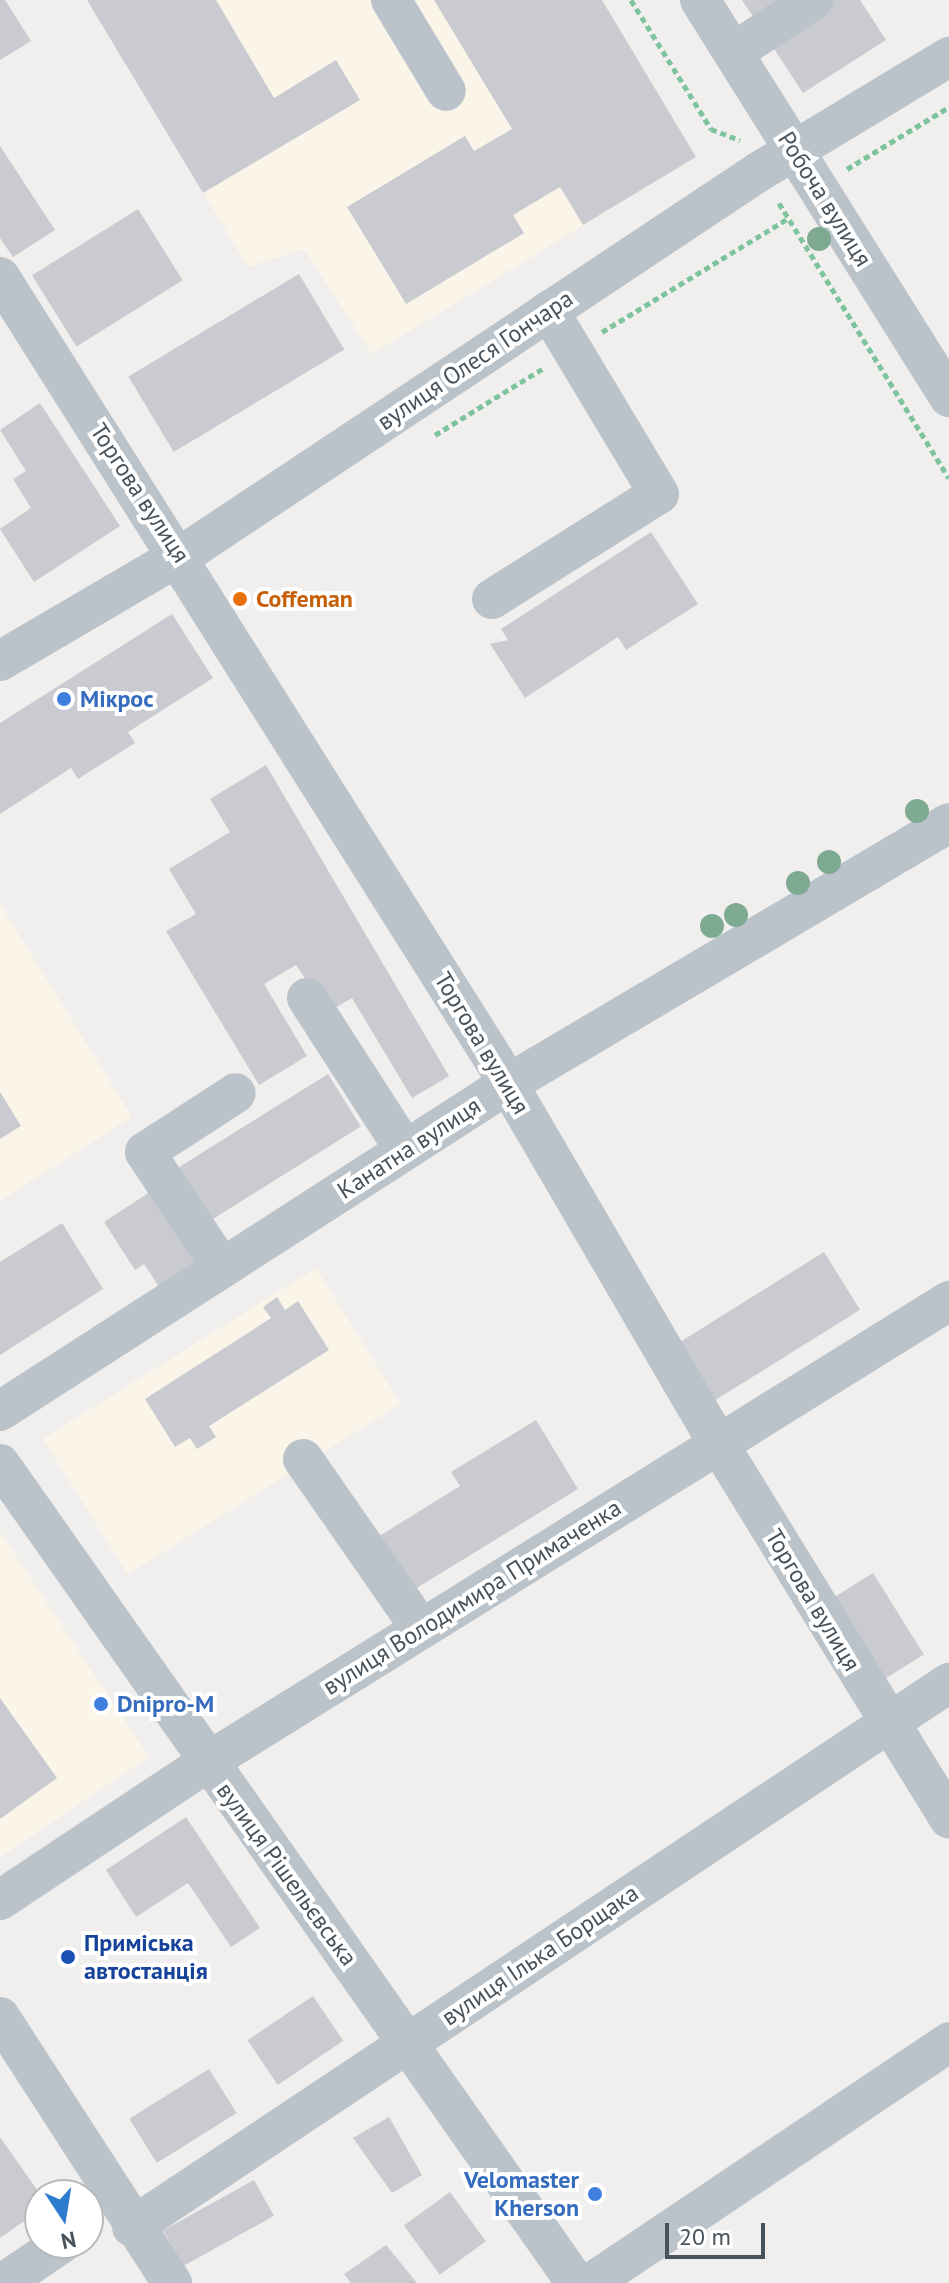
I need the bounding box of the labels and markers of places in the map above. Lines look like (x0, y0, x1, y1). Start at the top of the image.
place label: Coffeman (256, 585, 353, 613)
marker: Coffeman (231, 590, 249, 608)
place label: Мікрос (80, 685, 154, 713)
marker: Мікрос (55, 690, 73, 708)
place label: Dnipro-M (117, 1690, 214, 1718)
marker: Dnipro-M (92, 1695, 110, 1713)
place label: Приміська автостанцiя (84, 1929, 208, 1985)
marker: Приміська автостанцiя (59, 1948, 77, 1966)
place label: Velomaster Kherson (464, 2166, 579, 2222)
marker: Velomaster Kherson (586, 2185, 604, 2203)

